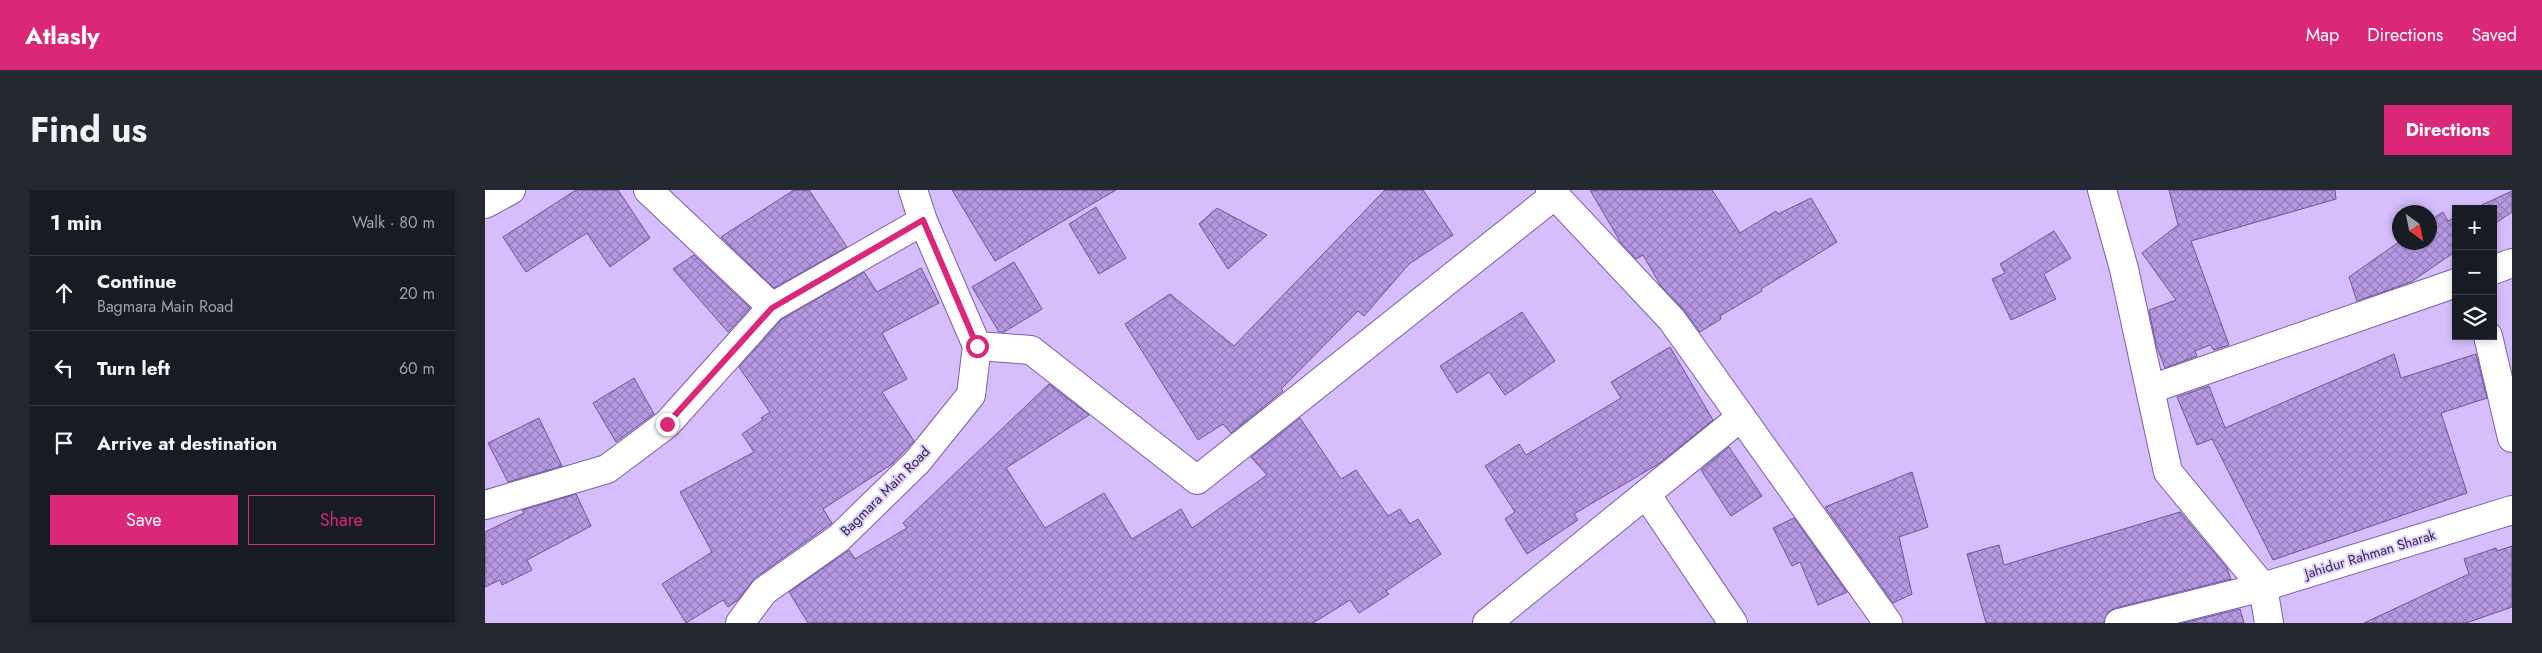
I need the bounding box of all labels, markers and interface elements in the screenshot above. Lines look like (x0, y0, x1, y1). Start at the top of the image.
text: Atlasly (25, 18, 100, 53)
text: Map (2306, 22, 2339, 48)
text: Directions (2367, 22, 2443, 48)
text: Saved (2471, 22, 2517, 48)
text: Find us (30, 105, 147, 155)
button: Directions (2384, 105, 2512, 155)
north arrow (2392, 205, 2437, 250)
map controls (2452, 205, 2497, 340)
button: + (2452, 205, 2497, 250)
text: 1 min (50, 208, 102, 238)
text: Walk · 80 m (352, 211, 435, 234)
button: − (2452, 250, 2497, 295)
text: Continue (97, 268, 176, 295)
icon: ahead (50, 279, 78, 307)
text: 20 m (399, 282, 435, 305)
text: Bagmara Main Road (97, 295, 233, 318)
button: layers (2452, 295, 2497, 340)
route start (966, 335, 989, 358)
icon: left (50, 354, 78, 382)
text: Turn left (97, 355, 170, 382)
text: 60 m (399, 357, 435, 380)
route end (656, 413, 679, 436)
icon: arrive (50, 429, 78, 457)
text: Arrive at destination (97, 430, 277, 457)
street label: Bagmara Main Road (836, 442, 934, 540)
button: Save (50, 495, 238, 545)
button: Share (248, 495, 435, 545)
street label: Jahidur Rahman Sharak (2300, 524, 2439, 584)

